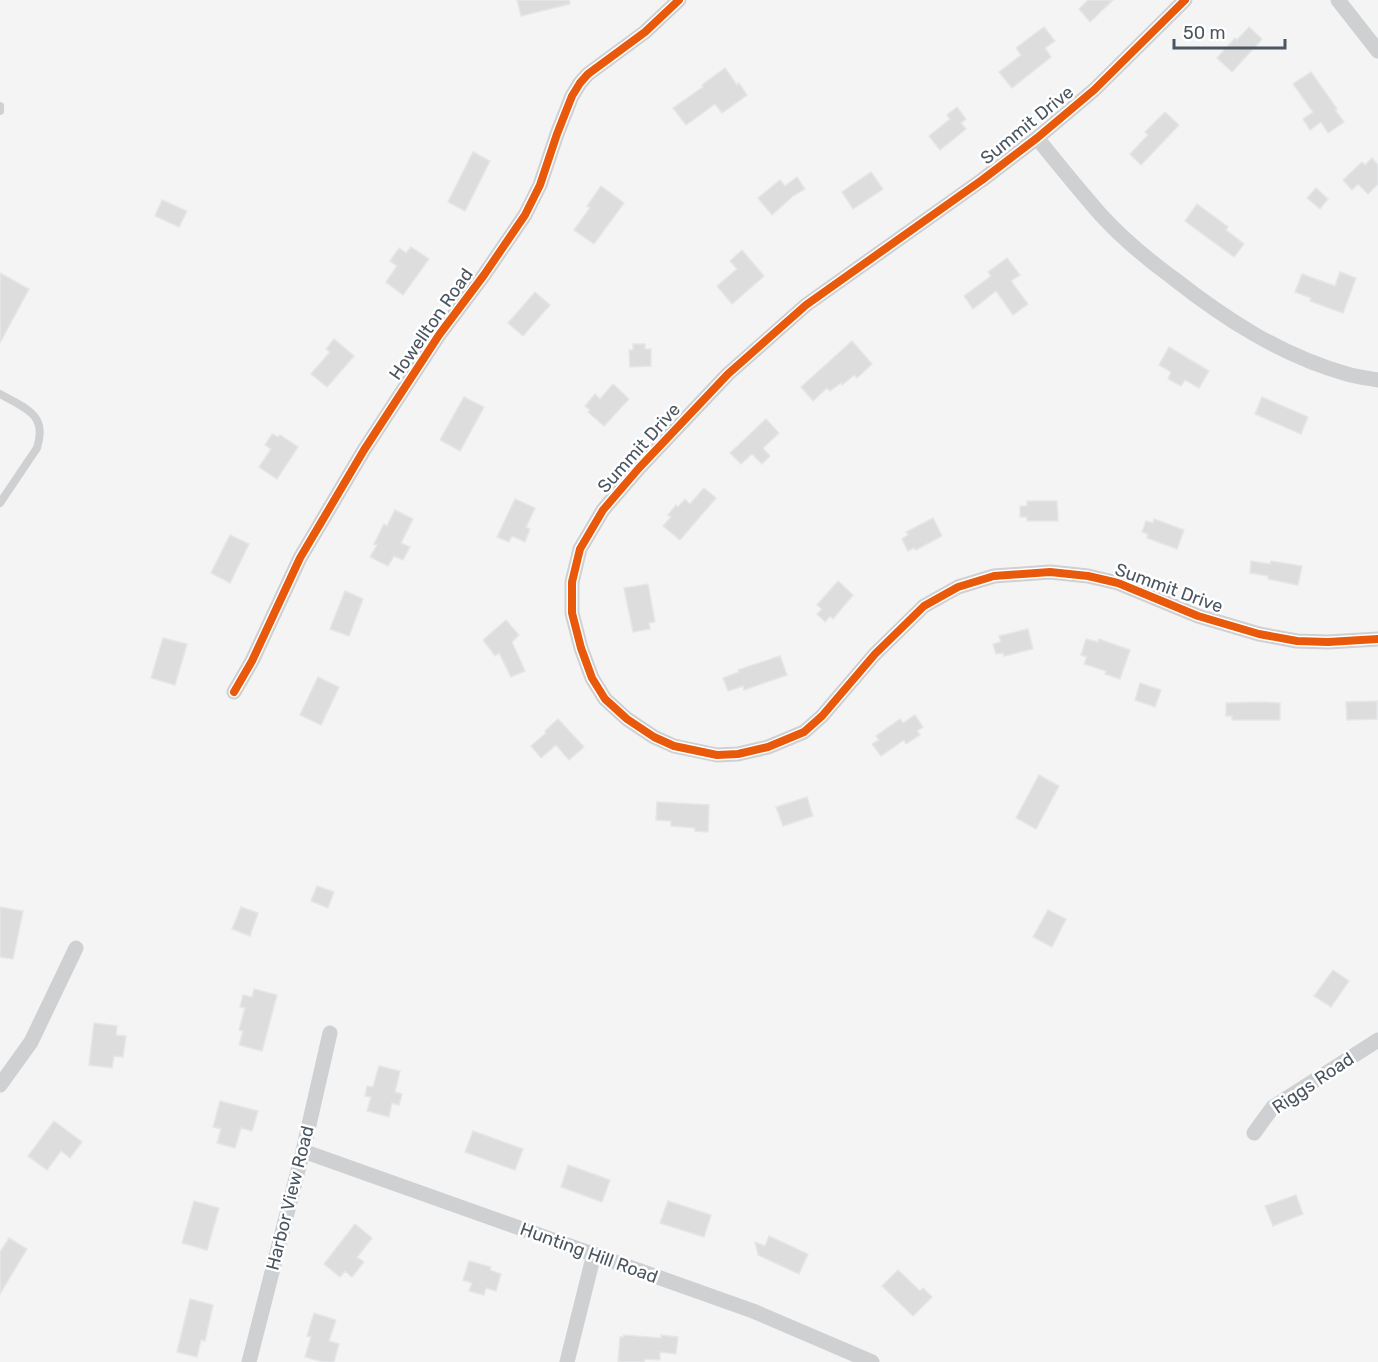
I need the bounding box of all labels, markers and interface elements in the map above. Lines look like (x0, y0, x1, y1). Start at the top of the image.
scale bar (1174, 12, 1285, 50)
text: 50 m (1183, 22, 1226, 44)
street label: Summit Drive (976, 81, 1078, 169)
street label: Howellton Road (384, 264, 478, 384)
street label: Summit Drive (593, 399, 685, 497)
street label: Summit Drive (1112, 558, 1226, 618)
street label: Riggs Road (1268, 1048, 1358, 1118)
street label: Harbor View Road (261, 1124, 319, 1272)
street label: Hunting Hill Road (517, 1218, 661, 1288)

